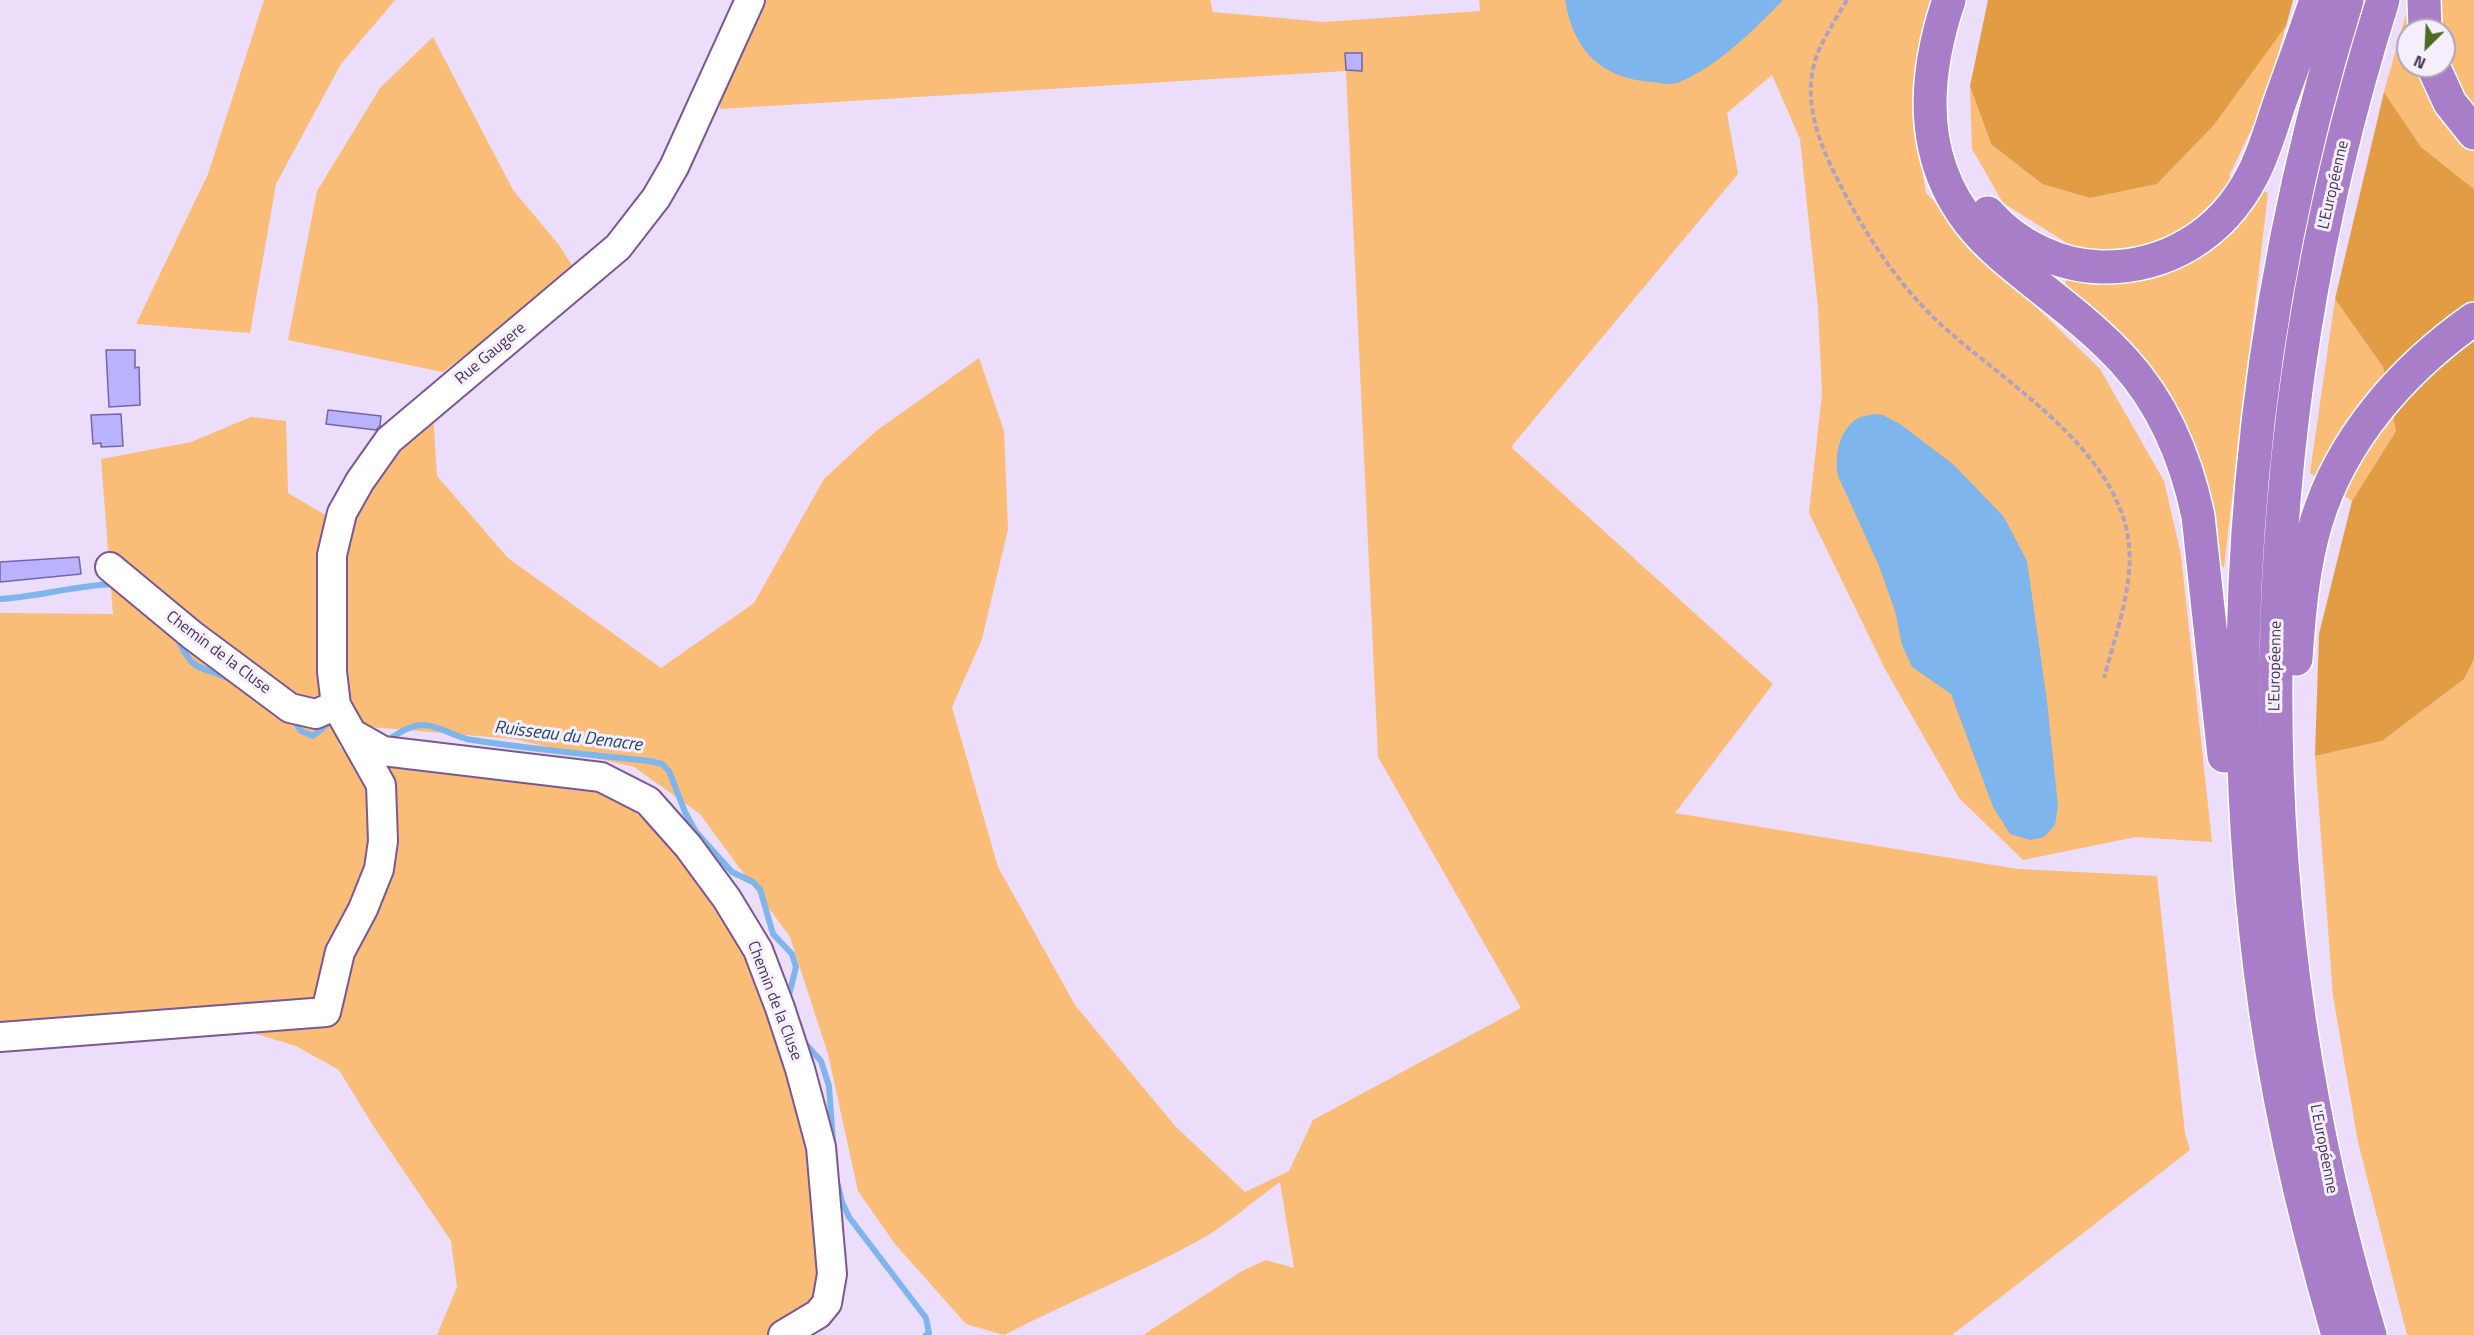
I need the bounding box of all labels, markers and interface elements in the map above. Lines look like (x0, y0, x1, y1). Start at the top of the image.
north arrow (2396, 18, 2456, 78)
text: N (2410, 49, 2429, 76)
street label: L'Européenne (2314, 139, 2354, 231)
street label: Rue Gaugere (452, 319, 530, 389)
street label: Chemin de la Cluse (162, 607, 274, 699)
street label: L'Européenne (2266, 621, 2286, 711)
water label: Ruisseau du Denacre (493, 717, 643, 757)
street label: Chemin de la Cluse (742, 939, 806, 1063)
street label: L'Européenne (2305, 1103, 2341, 1195)

